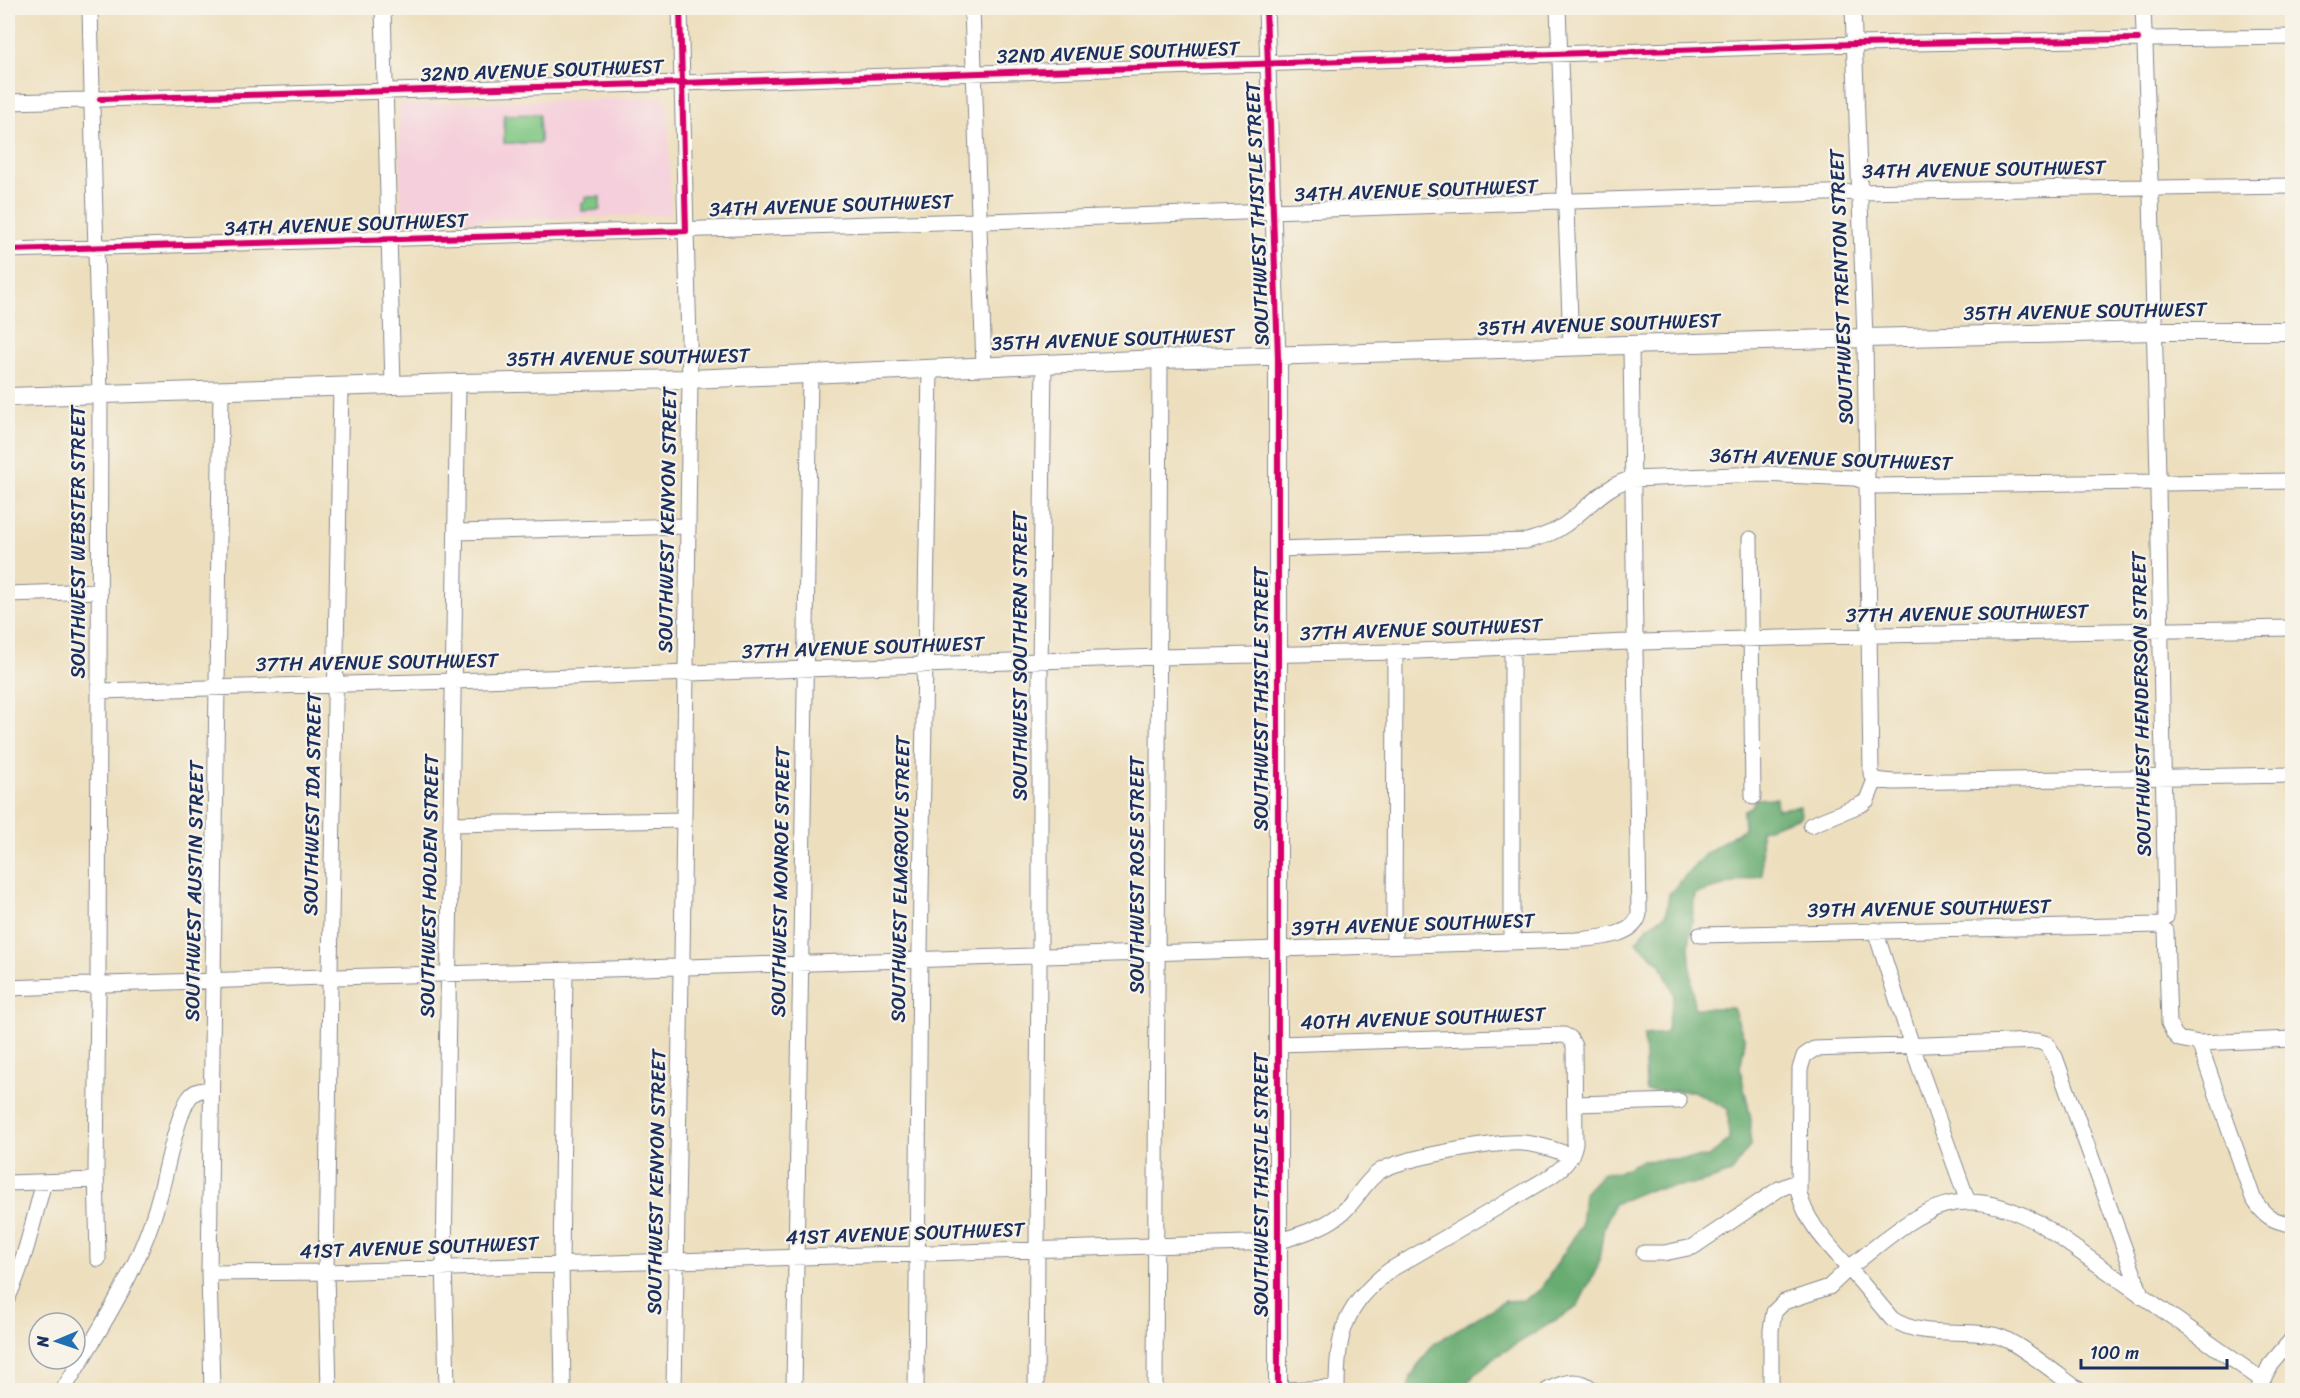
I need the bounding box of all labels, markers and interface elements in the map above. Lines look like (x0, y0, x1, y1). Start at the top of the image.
street label: 32ND AVENUE SOUTHWEST (996, 31, 1242, 74)
street label: 32ND AVENUE SOUTHWEST (420, 49, 666, 92)
street label: SOUTHWEST THISTLE STREET (1235, 80, 1280, 347)
street label: SOUTHWEST TRENTON STREET (1819, 148, 1864, 425)
street label: 34TH AVENUE SOUTHWEST (1862, 150, 2108, 189)
street label: 34TH AVENUE SOUTHWEST (1294, 169, 1540, 212)
street label: 34TH AVENUE SOUTHWEST (709, 184, 955, 227)
street label: 34TH AVENUE SOUTHWEST (224, 203, 470, 246)
street label: 35TH AVENUE SOUTHWEST (1963, 292, 2209, 331)
street label: 35TH AVENUE SOUTHWEST (1477, 303, 1723, 346)
street label: 35TH AVENUE SOUTHWEST (991, 318, 1237, 361)
street label: 35TH AVENUE SOUTHWEST (506, 338, 752, 377)
street label: SOUTHWEST KENYON STREET (648, 386, 687, 653)
street label: SOUTHWEST WEBSTER STREET (61, 404, 96, 679)
street label: 36TH AVENUE SOUTHWEST (1709, 438, 1955, 481)
street label: SOUTHWEST SOUTHERN STREET (1003, 510, 1038, 801)
street label: SOUTHWEST HENDERSON STREET (2121, 549, 2162, 857)
street label: SOUTHWEST THISTLE STREET (1244, 566, 1279, 831)
street label: 37TH AVENUE SOUTHWEST (1845, 594, 2091, 633)
street label: 37TH AVENUE SOUTHWEST (1299, 608, 1545, 651)
street label: 37TH AVENUE SOUTHWEST (741, 626, 987, 669)
street label: 37TH AVENUE SOUTHWEST (255, 643, 501, 682)
street label: SOUTHWEST IDA STREET (293, 691, 332, 916)
street label: SOUTHWEST ELMGROVE STREET (880, 734, 921, 1023)
street label: SOUTHWEST MONROE STREET (761, 745, 800, 1018)
street label: SOUTHWEST HOLDEN STREET (410, 753, 449, 1018)
street label: SOUTHWEST ROSE STREET (1120, 755, 1155, 994)
street label: SOUTHWEST AUSTIN STREET (175, 758, 214, 1022)
street label: 39TH AVENUE SOUTHWEST (1807, 889, 2053, 928)
street label: 39TH AVENUE SOUTHWEST (1291, 903, 1537, 946)
street label: 40TH AVENUE SOUTHWEST (1300, 997, 1548, 1040)
street label: SOUTHWEST KENYON STREET (637, 1048, 676, 1315)
street label: SOUTHWEST THISTLE STREET (1244, 1052, 1279, 1317)
street label: 41ST AVENUE SOUTHWEST (785, 1212, 1027, 1255)
street label: 41ST AVENUE SOUTHWEST (299, 1226, 541, 1269)
north arrow (27, 1311, 87, 1371)
scale bar (2081, 1332, 2226, 1370)
text: N (28, 1335, 57, 1349)
text: 100 m (2090, 1337, 2139, 1369)

